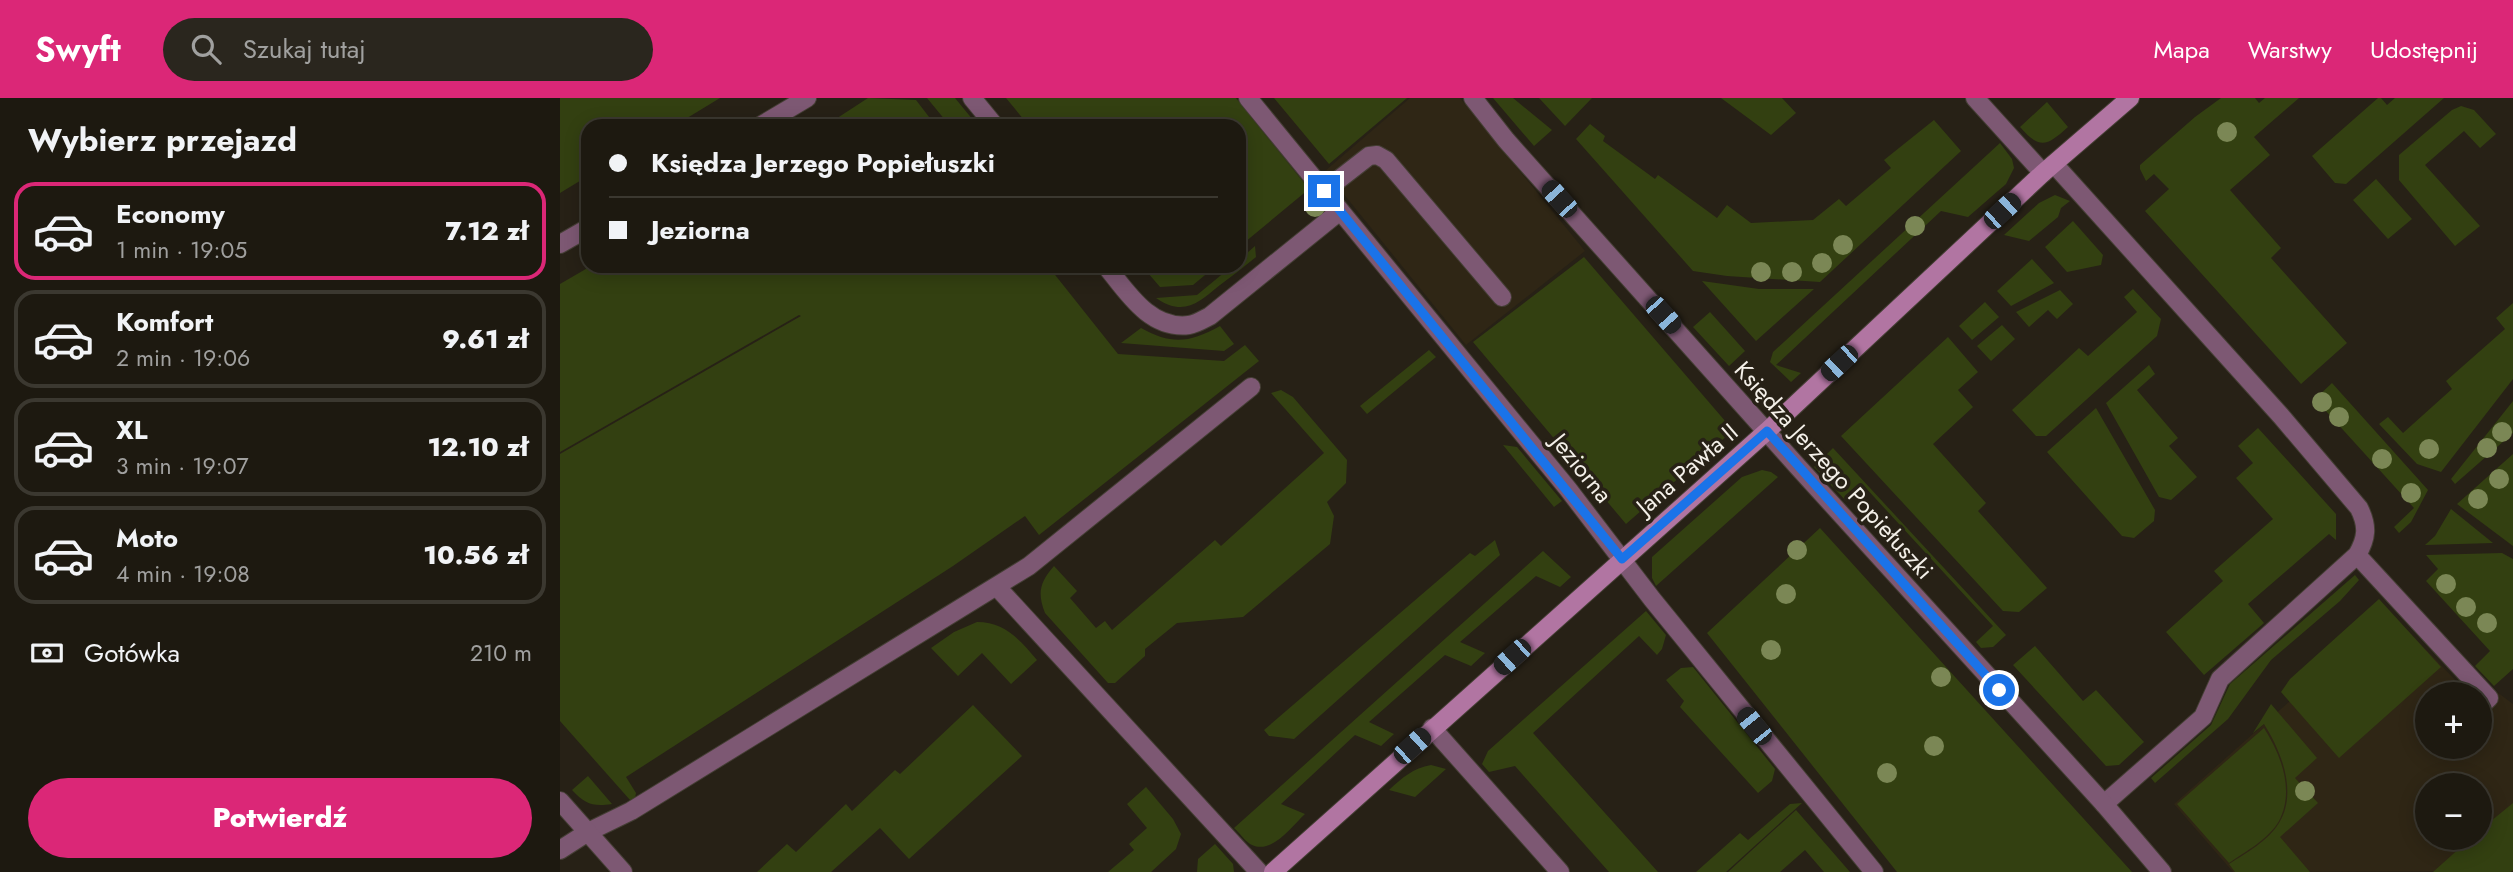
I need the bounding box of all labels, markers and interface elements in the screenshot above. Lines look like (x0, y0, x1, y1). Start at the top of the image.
search box (163, 18, 653, 81)
text: Swyft (35, 26, 121, 73)
icon: search (187, 30, 225, 68)
text: Szukaj tutaj (243, 30, 366, 68)
text: Mapa (2153, 32, 2210, 67)
text: Warstwy (2248, 32, 2332, 67)
text: Udostępnij (2370, 32, 2478, 67)
text: Wybierz przejazd (28, 117, 297, 163)
text: Księdza Jerzego Popiełuszki (651, 144, 995, 182)
route end (1308, 175, 1340, 207)
car (1538, 176, 1581, 222)
car (1980, 189, 2025, 233)
text: Economy (116, 195, 225, 233)
icon: car (32, 200, 95, 263)
text: Jeziorna (651, 211, 750, 249)
text: 7.12 zł (445, 212, 528, 250)
text: 1 min · 19:05 (116, 233, 247, 267)
car (1642, 292, 1685, 338)
text: Komfort (116, 303, 213, 341)
icon: car (32, 308, 95, 371)
text: 9.61 zł (442, 320, 528, 358)
text: 2 min · 19:06 (116, 341, 250, 375)
car (1817, 341, 1862, 385)
street label: Księdza Jerzego Popiełuszki (1726, 353, 1942, 587)
text: XL (116, 411, 148, 449)
street label: Jana Pawła II (1626, 415, 1746, 525)
icon: car (32, 416, 95, 479)
street label: Jeziorna (1541, 423, 1621, 510)
text: 12.10 zł (427, 428, 528, 466)
text: 3 min · 19:07 (116, 449, 249, 483)
text: Moto (116, 519, 178, 557)
icon: car (32, 524, 95, 587)
text: 10.56 zł (423, 536, 528, 574)
text: 4 min · 19:08 (116, 557, 250, 591)
icon: cash (28, 634, 66, 672)
text: Gotówka (84, 634, 180, 672)
car (1490, 635, 1535, 679)
text: 210 m (470, 636, 532, 670)
route start (1983, 674, 2015, 706)
map controls (2415, 682, 2492, 850)
button: + (2415, 682, 2492, 759)
car (1733, 703, 1776, 749)
car (1390, 724, 1435, 768)
button: − (2415, 773, 2492, 850)
button: Potwierdź (28, 778, 532, 858)

